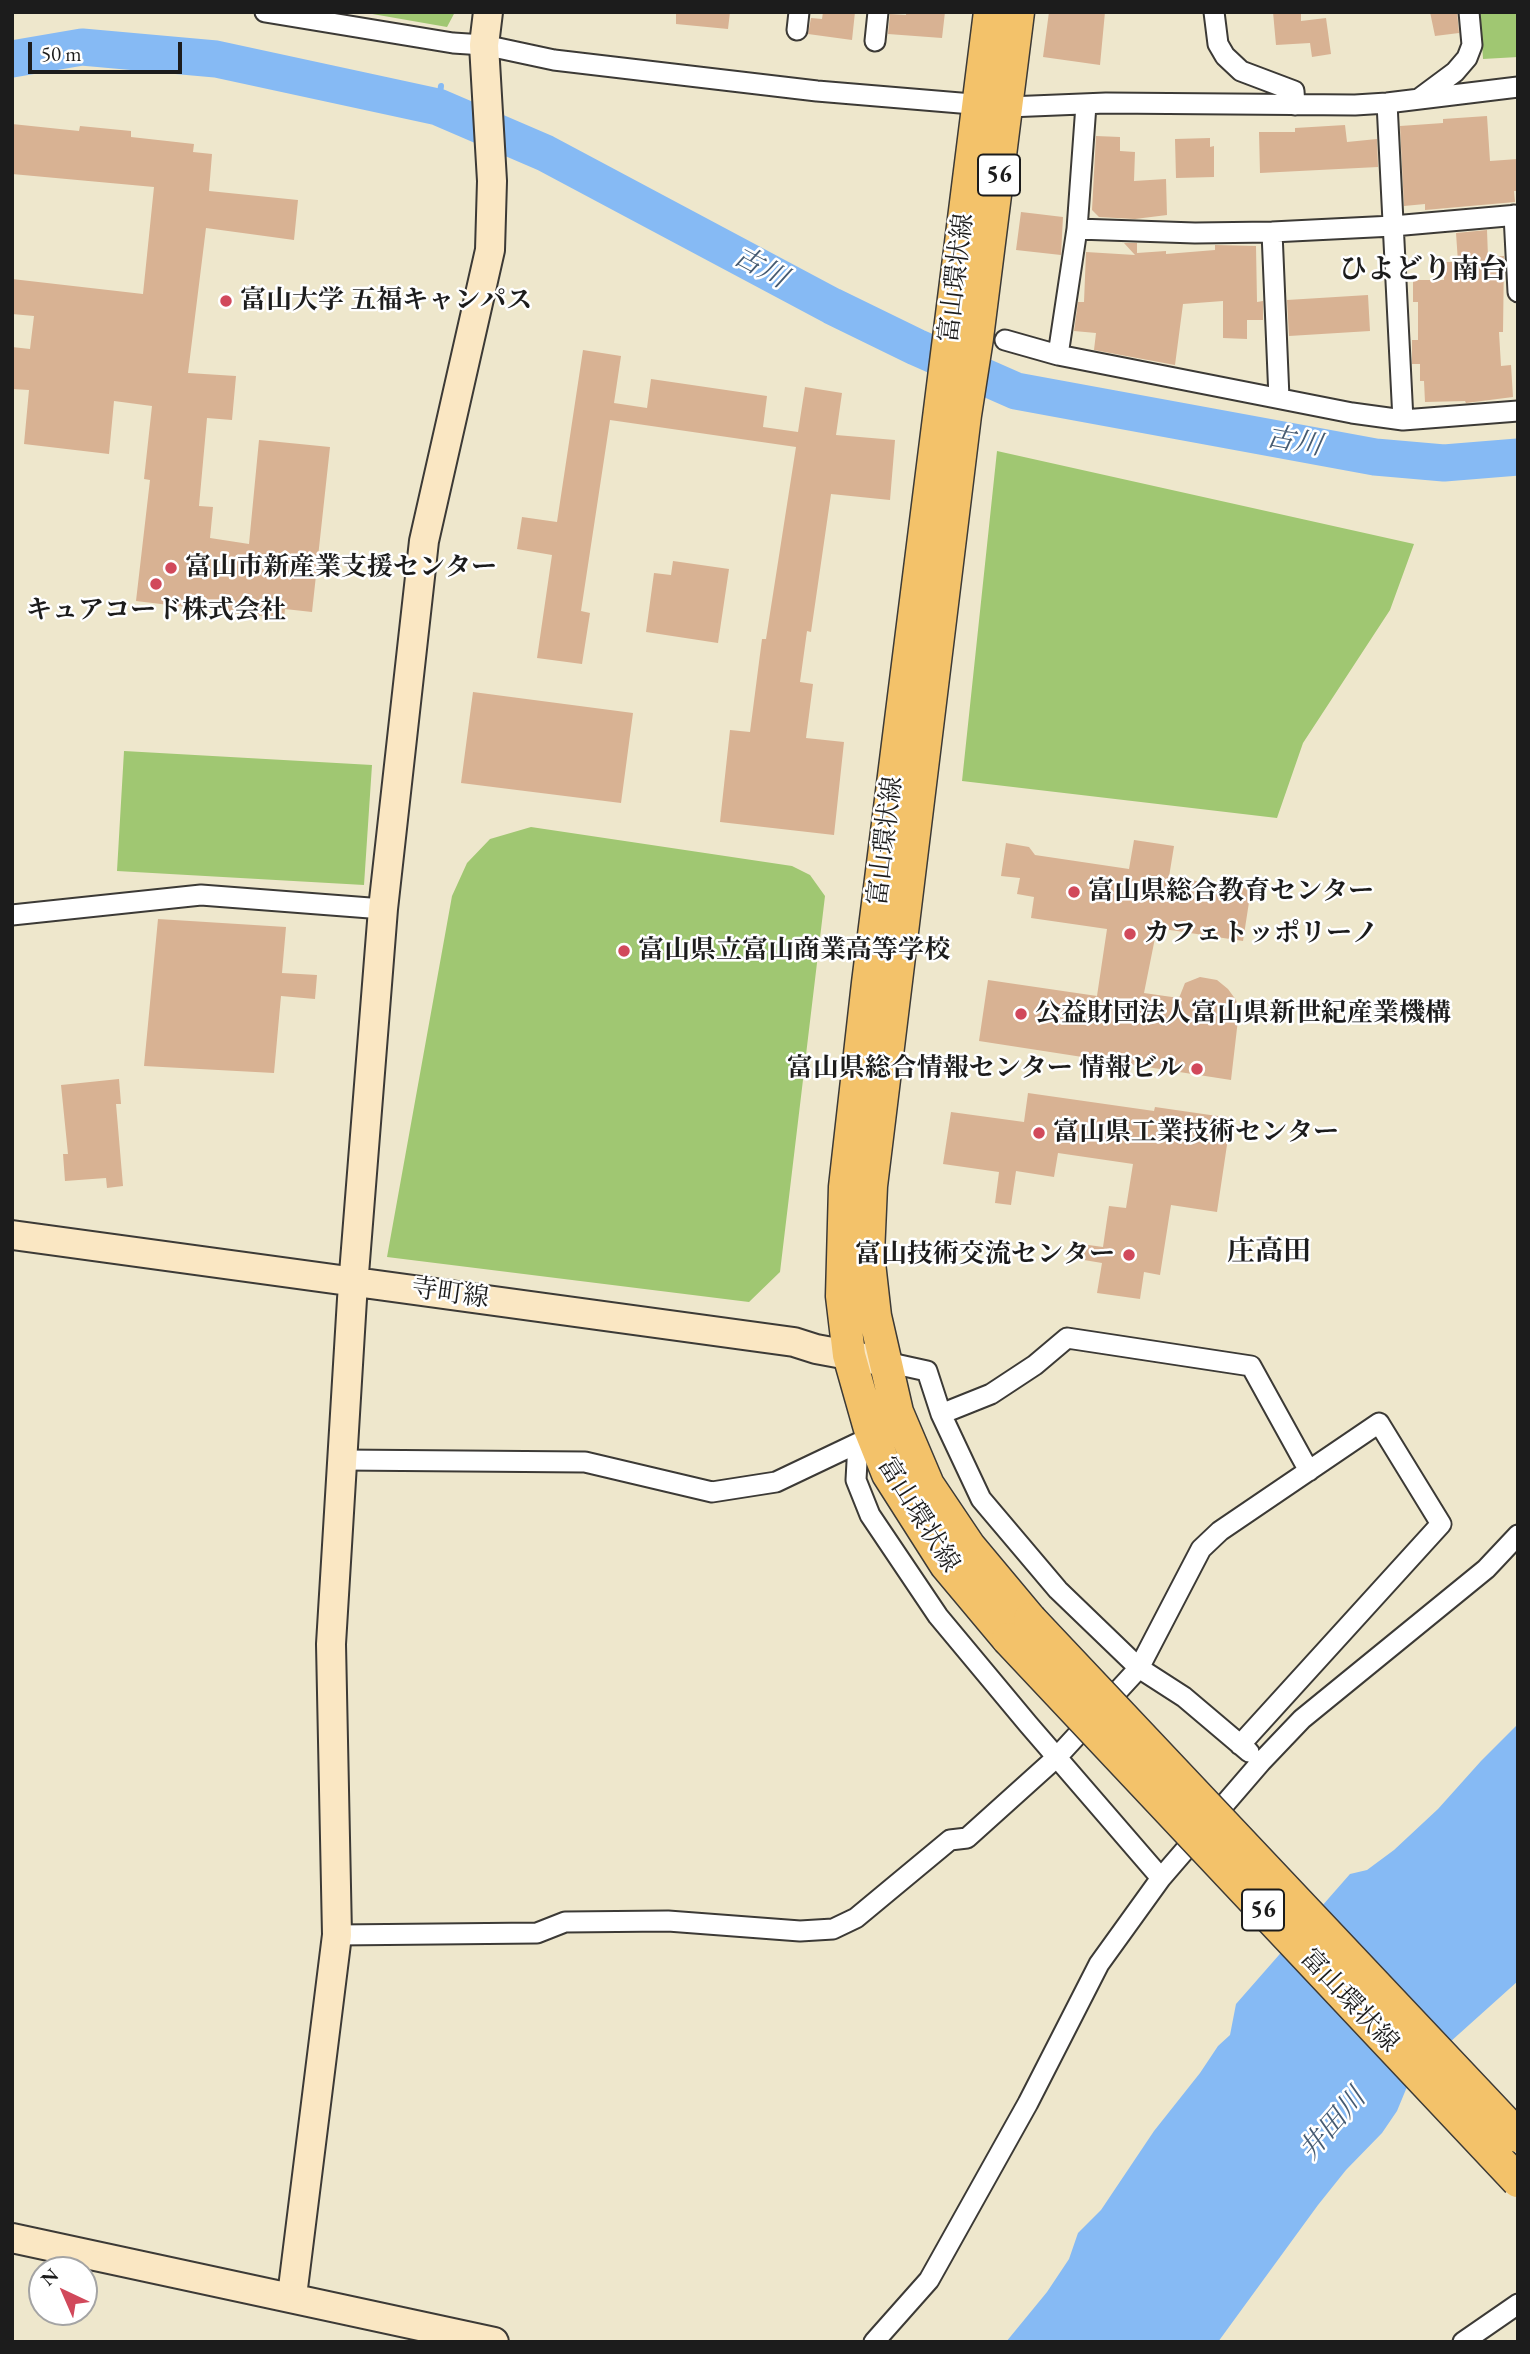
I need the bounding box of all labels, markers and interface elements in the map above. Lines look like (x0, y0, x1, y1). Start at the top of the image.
scale bar (32, 28, 186, 72)
text: 50 m (41, 40, 82, 67)
road number: 56 (978, 154, 1020, 196)
street label: 富山環状線 (934, 212, 980, 344)
water label: 古川 (727, 240, 793, 296)
district label: ひよどり南台 (1339, 253, 1507, 287)
place label: 富山大学 五福キャンパス (240, 285, 532, 317)
marker: 富山大学 五福キャンパス (218, 293, 234, 309)
water label: 古川 (1264, 421, 1324, 463)
place label: 富山市新産業支援センター (185, 552, 497, 584)
marker: 富山市新産業支援センター (163, 560, 179, 576)
marker: キュアコード株式会社 (148, 576, 164, 592)
place label: キュアコード株式会社 (26, 595, 286, 627)
street label: 富山環状線 (863, 775, 909, 907)
place label: 富山県総合教育センター (1088, 876, 1374, 908)
marker: 富山県総合教育センター (1066, 884, 1082, 900)
place label: カフェトッポリーノ (1144, 918, 1378, 950)
marker: カフェトッポリーノ (1122, 926, 1138, 942)
place label: 富山県立富山商業高等学校 (638, 935, 950, 967)
marker: 富山県立富山商業高等学校 (616, 943, 632, 959)
place label: 公益財団法人富山県新世紀産業機構 (1035, 998, 1451, 1030)
marker: 公益財団法人富山県新世紀産業機構 (1013, 1006, 1029, 1022)
place label: 富山県総合情報センター 情報ビル (787, 1053, 1183, 1085)
marker: 富山県総合情報センター 情報ビル (1189, 1061, 1205, 1077)
place label: 富山県工業技術センター (1053, 1117, 1339, 1149)
marker: 富山県工業技術センター (1031, 1125, 1047, 1141)
district label: 庄高田 (1227, 1235, 1311, 1269)
place label: 富山技術交流センター (855, 1239, 1115, 1271)
marker: 富山技術交流センター (1121, 1247, 1137, 1263)
street label: 寺町線 (409, 1273, 491, 1315)
street label: 富山環状線 (870, 1452, 966, 1578)
road number: 56 (1242, 1889, 1284, 1930)
street label: 富山環状線 (1293, 1943, 1405, 2059)
water label: 井田川 (1293, 2082, 1373, 2168)
north arrow (28, 2256, 98, 2326)
text: N (35, 2263, 64, 2291)

